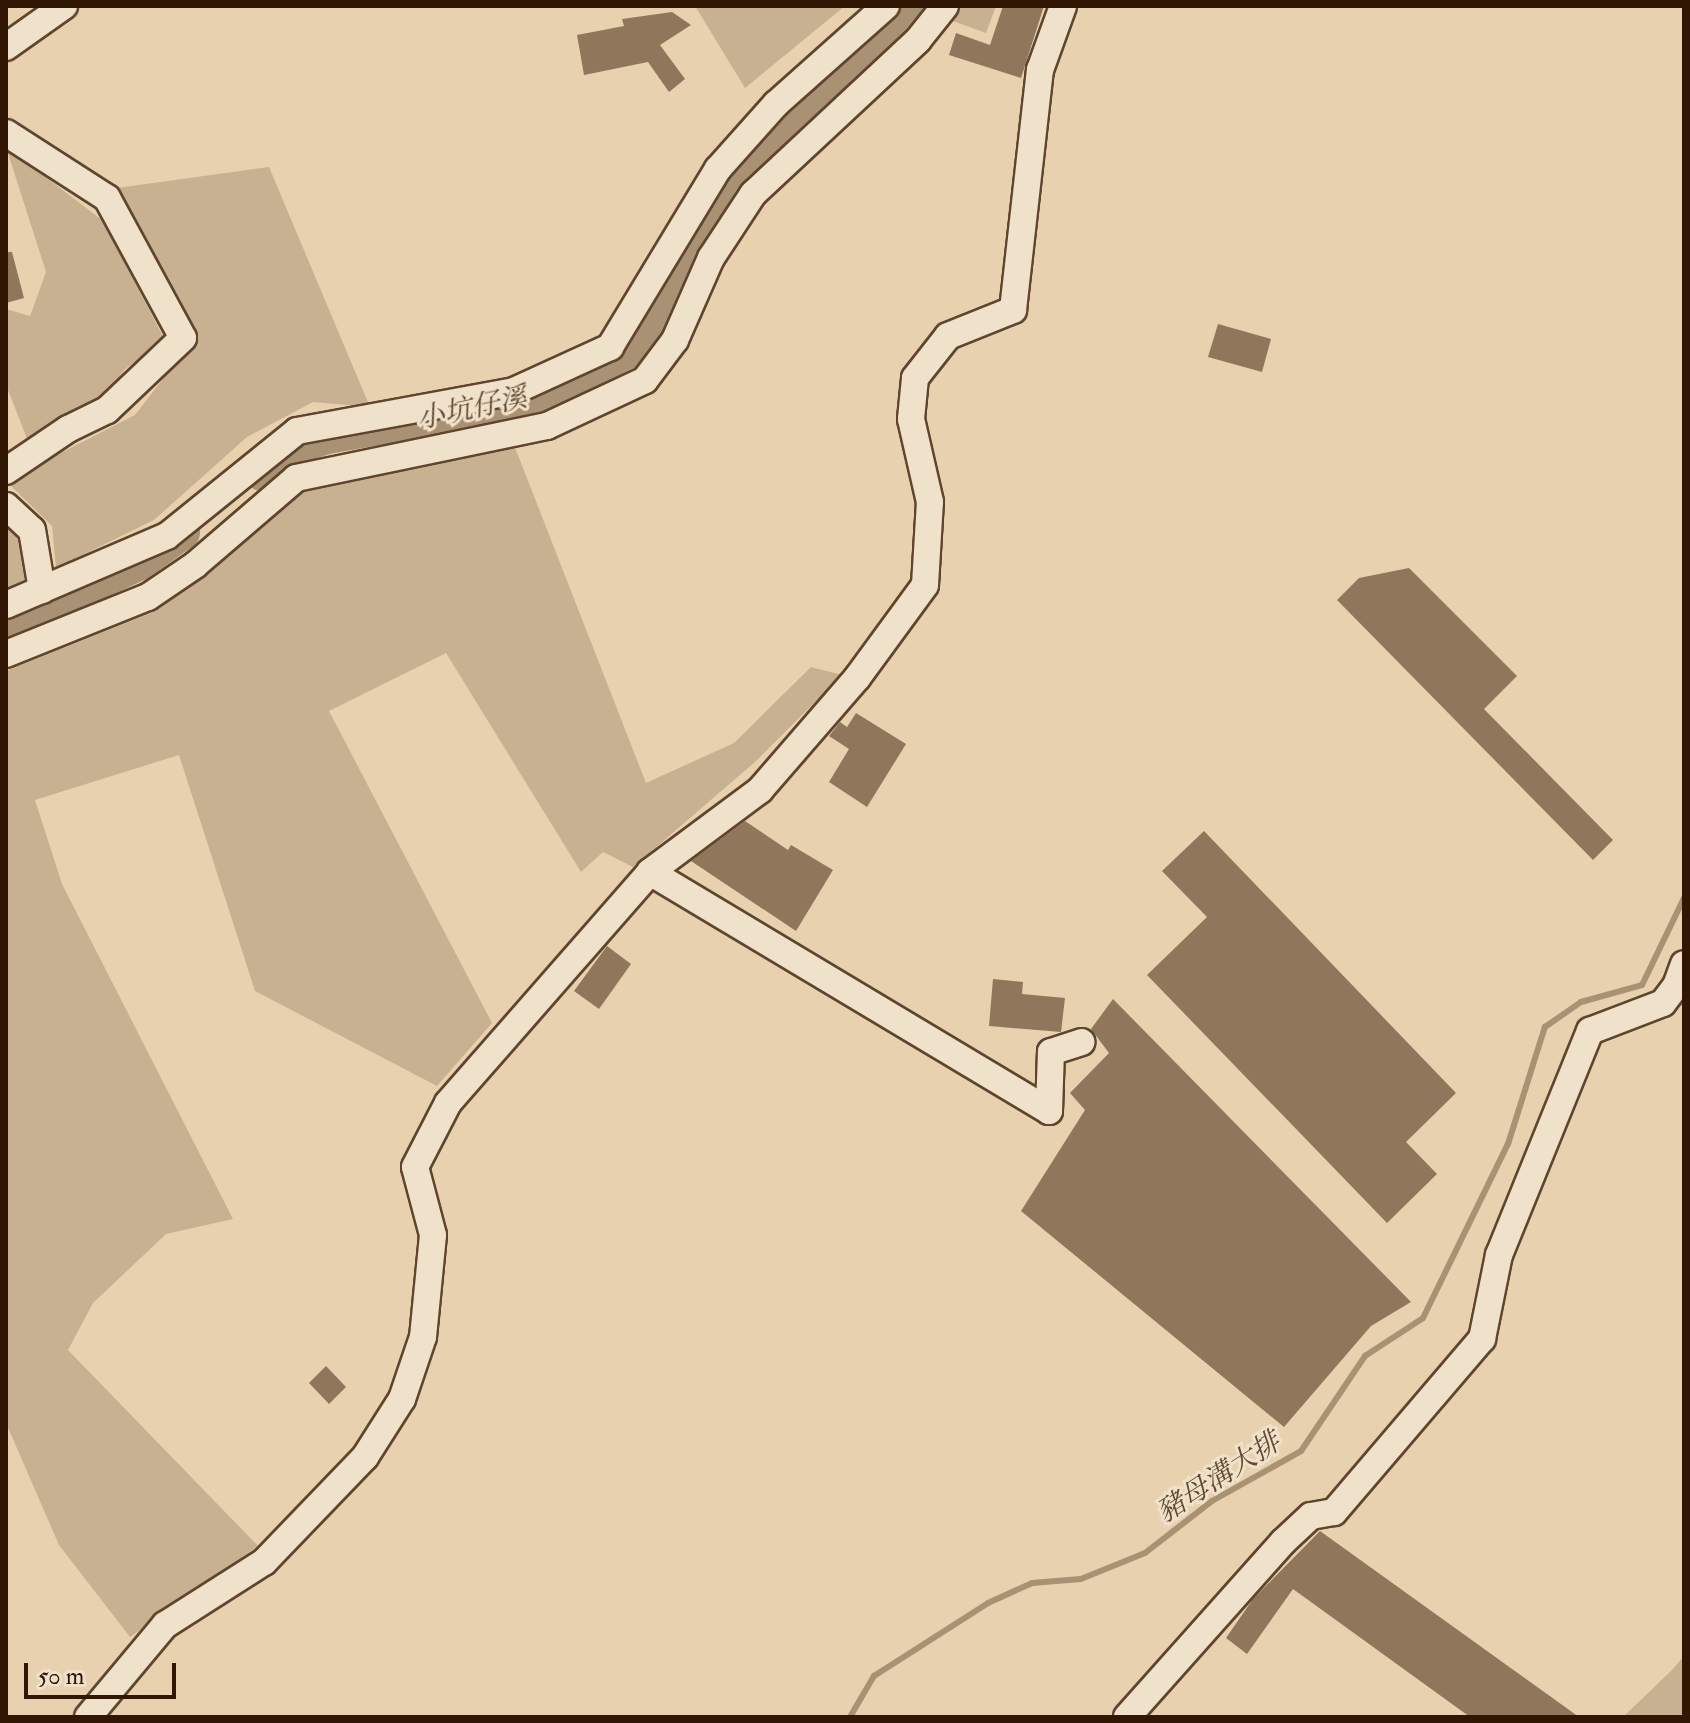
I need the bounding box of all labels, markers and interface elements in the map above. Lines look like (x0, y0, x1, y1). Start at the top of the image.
water label: 小坑仔溪 (414, 381, 530, 437)
water label: 豬母溝大排 (1151, 1426, 1287, 1530)
scale bar (28, 1647, 180, 1697)
text: 50 m (38, 1661, 84, 1692)

